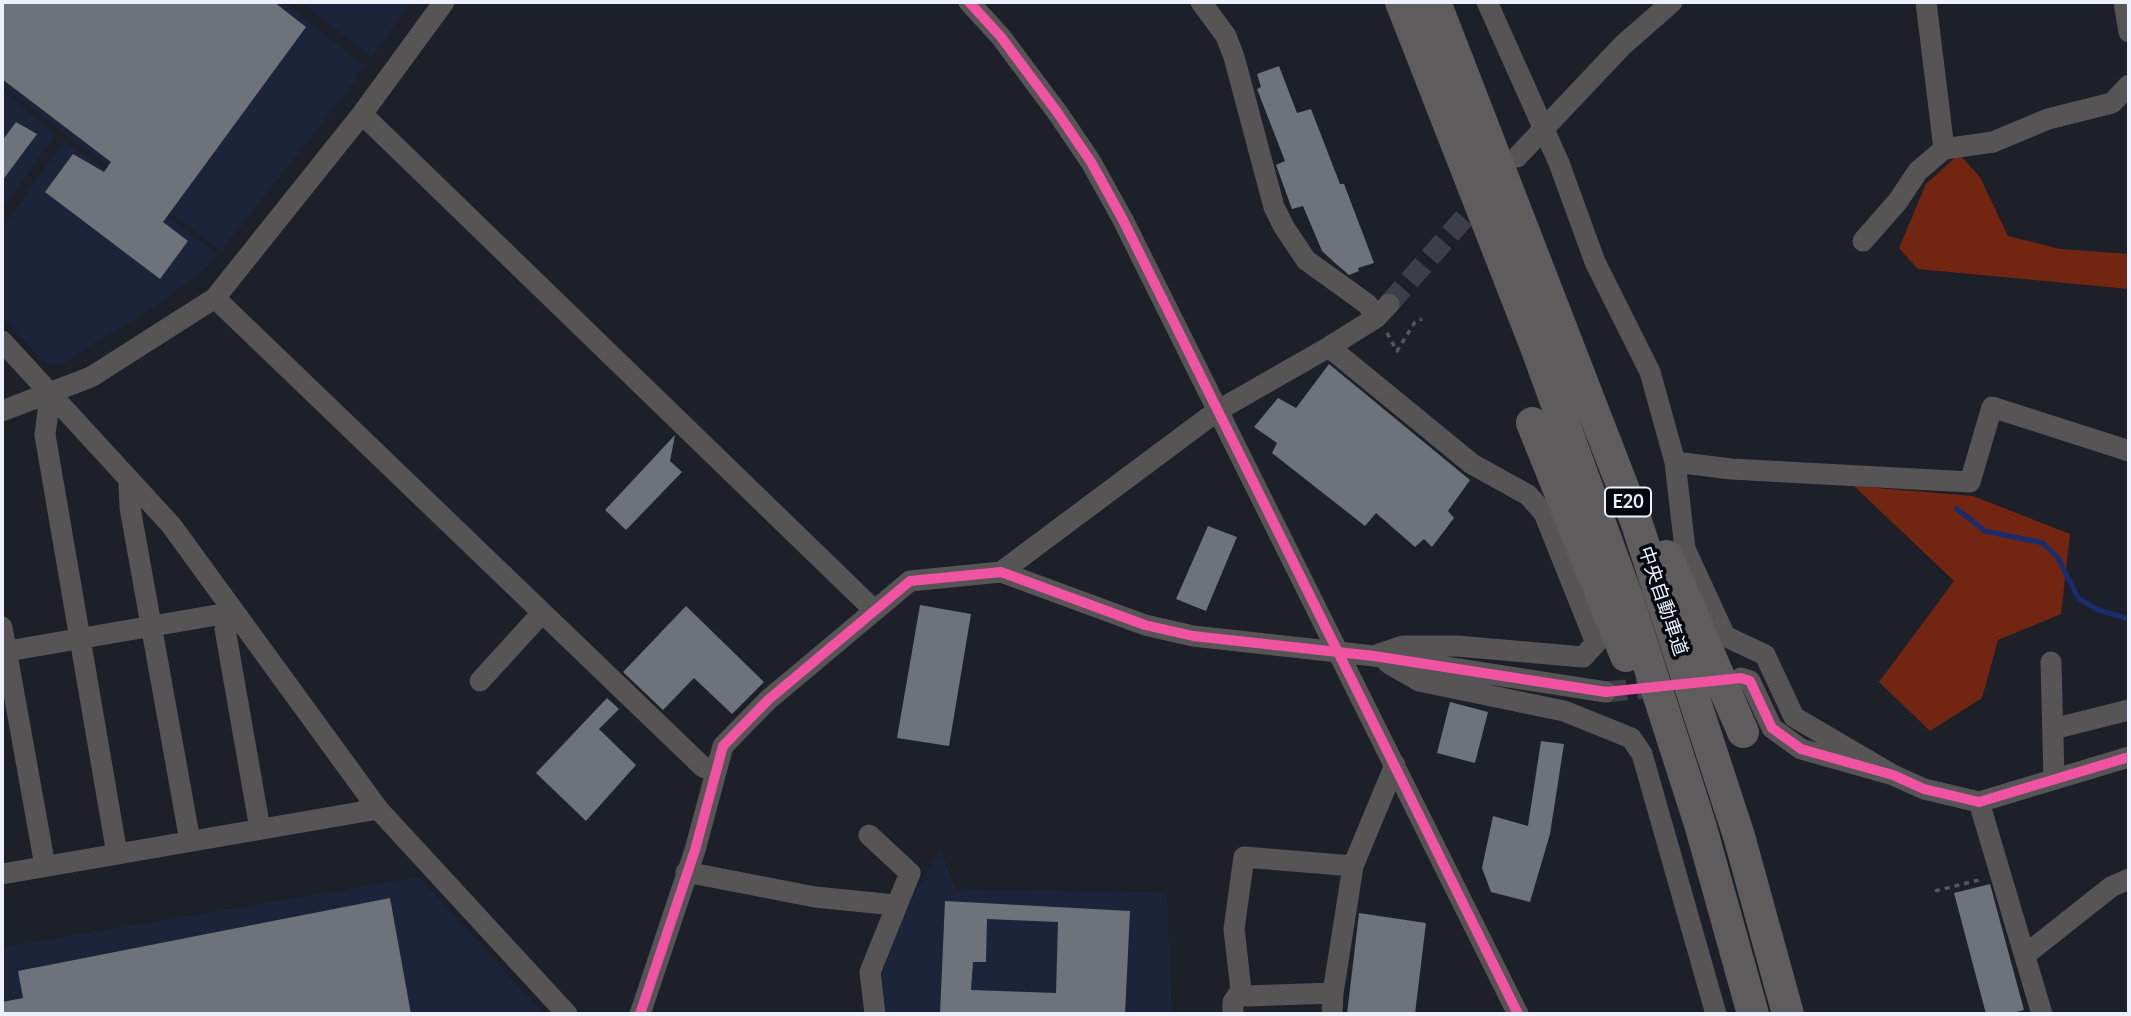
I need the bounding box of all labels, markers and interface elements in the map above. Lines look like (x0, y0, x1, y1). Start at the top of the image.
road number: E20 (1605, 488, 1651, 516)
street label: 中央自動車道 (1634, 543, 1692, 659)

